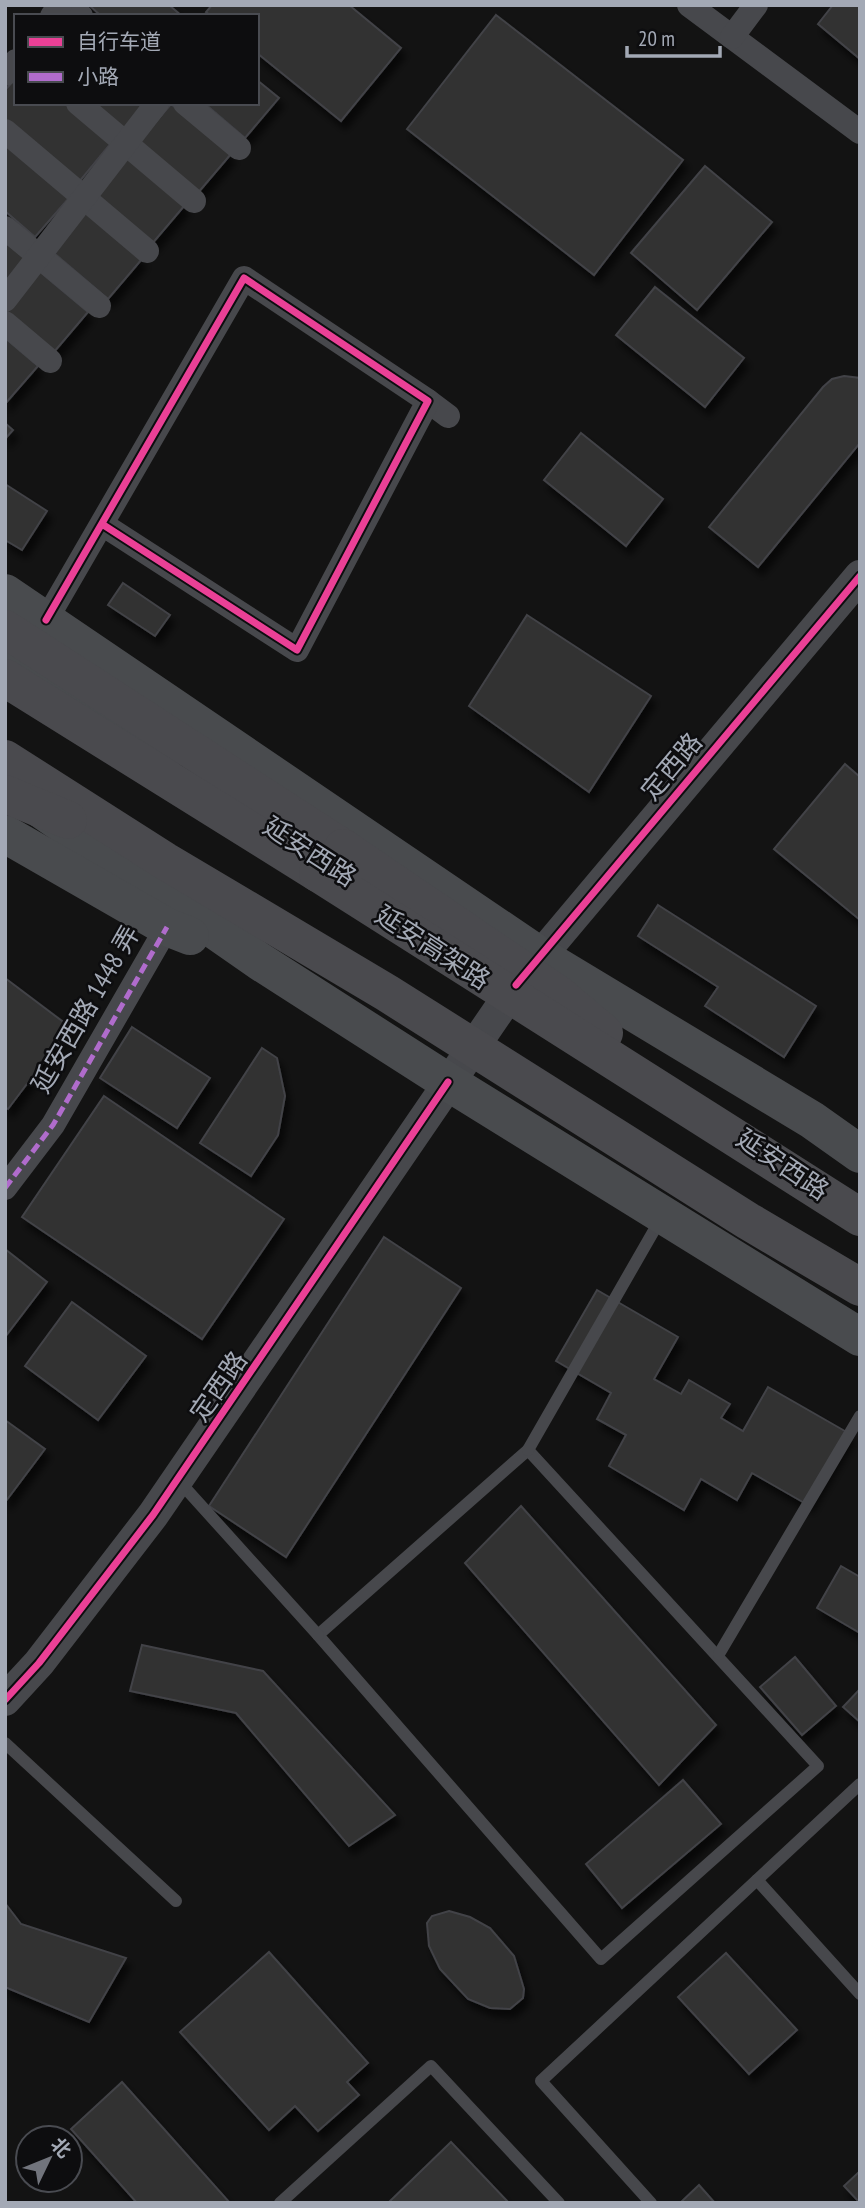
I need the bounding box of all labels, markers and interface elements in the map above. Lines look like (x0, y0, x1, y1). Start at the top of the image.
legend (14, 14, 259, 105)
scale bar (627, 14, 720, 58)
text: 20 m (638, 25, 675, 52)
text: 自行车道 (77, 28, 161, 55)
text: 小路 (77, 63, 119, 90)
street label: 定西路 (633, 726, 709, 806)
street label: 延安西路 (257, 809, 363, 893)
street label: 延安高架路 (369, 898, 497, 996)
street label: 延安西路 1448 弄 (24, 919, 146, 1099)
street label: 延安西路 (731, 1121, 835, 1207)
street label: 定西路 (182, 1345, 254, 1427)
north arrow (14, 2124, 84, 2194)
text: 北 (46, 2132, 77, 2163)

